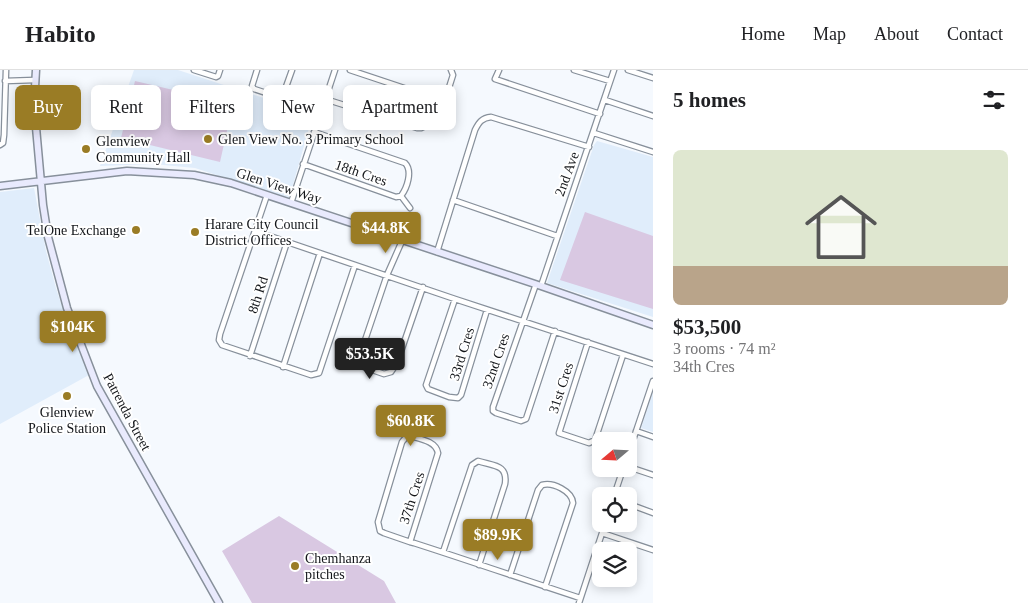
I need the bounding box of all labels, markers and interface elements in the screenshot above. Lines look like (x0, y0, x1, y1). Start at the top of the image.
text: Habito (25, 21, 96, 47)
text: Home (741, 24, 785, 44)
text: Map (813, 24, 846, 44)
text: About (874, 24, 919, 44)
text: Contact (947, 24, 1003, 44)
chip: Buy (15, 85, 81, 130)
chip: Rent (91, 85, 161, 130)
chip: Filters (171, 85, 253, 130)
chip: New (263, 85, 333, 130)
chip: Apartment (343, 85, 456, 130)
icon: filters (980, 86, 1008, 114)
text: 5 homes (673, 88, 746, 112)
place label: Glen View No. 3 Primary School (218, 132, 404, 147)
marker: Glen View No. 3 Primary School (202, 133, 214, 145)
place label: Glenview Community Hall (96, 134, 191, 165)
marker: Glenview Community Hall (80, 143, 92, 155)
street label: 2nd Ave (552, 150, 582, 198)
street label: 18th Cres (333, 157, 389, 189)
street label: Glen View Way (235, 165, 323, 207)
icon: home (796, 182, 886, 272)
pin: $44.8K (345, 212, 427, 254)
place label: Harare City Council District Offices (205, 217, 319, 248)
text: $44.8K (362, 219, 410, 236)
place label: TelOne Exchange (26, 223, 126, 238)
marker: TelOne Exchange (130, 224, 142, 236)
marker: Harare City Council District Offices (189, 226, 201, 238)
street label: 8th Rd (245, 275, 271, 315)
pin: $104K (38, 310, 108, 353)
text: $53,500 (673, 315, 741, 339)
text: $104K (51, 318, 95, 335)
street label: 33rd Cres (447, 326, 477, 382)
street label: 32nd Cres (480, 332, 512, 390)
pin: $53.5K (329, 338, 411, 380)
text: 3 rooms · 74 m² (673, 340, 776, 357)
text: $53.5K (346, 345, 394, 362)
text: 34th Cres (673, 358, 735, 375)
street label: 31st Cres (546, 361, 576, 415)
street label: Patrenda Street (100, 371, 154, 453)
marker: Glenview Police Station (61, 390, 73, 402)
pin: $60.8K (370, 404, 452, 447)
place label: Glenview Police Station (28, 405, 106, 436)
text: $60.8K (387, 412, 435, 429)
north arrow (592, 432, 638, 478)
map controls (592, 432, 637, 587)
street label: 37th Cres (397, 470, 427, 526)
button: locate (592, 487, 637, 532)
pin: $89.9K (457, 518, 539, 561)
text: $89.9K (474, 526, 522, 543)
button: layers (592, 542, 637, 587)
place label: Chemhanza pitches (305, 551, 372, 582)
marker: Chemhanza pitches (289, 560, 301, 572)

